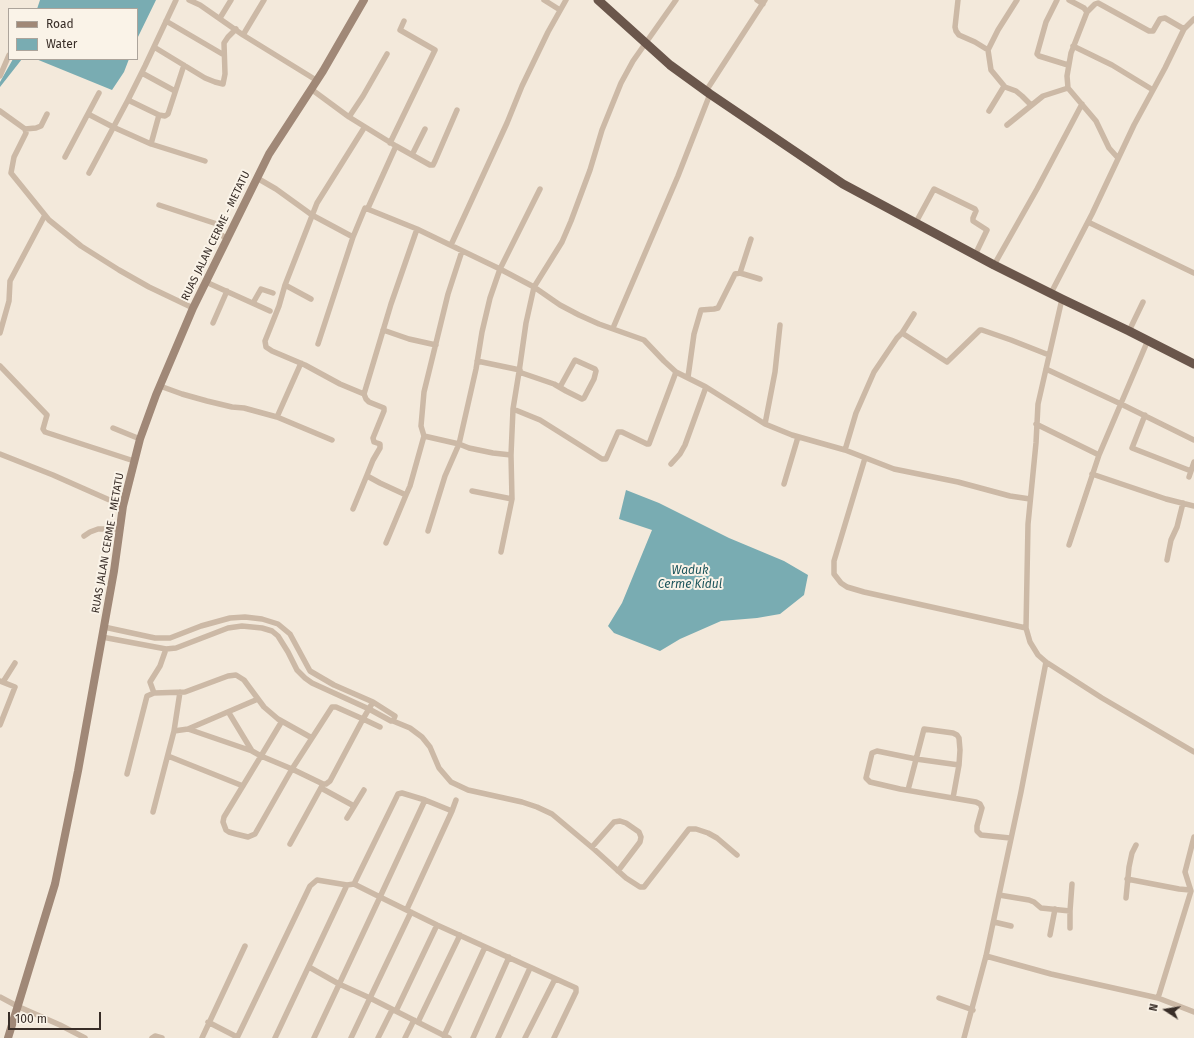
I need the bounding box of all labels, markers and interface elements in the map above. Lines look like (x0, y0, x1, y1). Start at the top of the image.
legend (8, 8, 138, 60)
text: Road (46, 17, 74, 31)
text: Water (46, 37, 77, 51)
street label: RUAS JALAN CERME - METATU (179, 169, 253, 303)
street label: RUAS JALAN CERME - METATU (89, 472, 127, 614)
water label: Waduk Cerme Kidul (658, 564, 722, 592)
north arrow (1146, 990, 1186, 1030)
text: N (1147, 1002, 1161, 1012)
scale bar (10, 1004, 103, 1030)
text: 100 m (15, 1012, 47, 1026)

